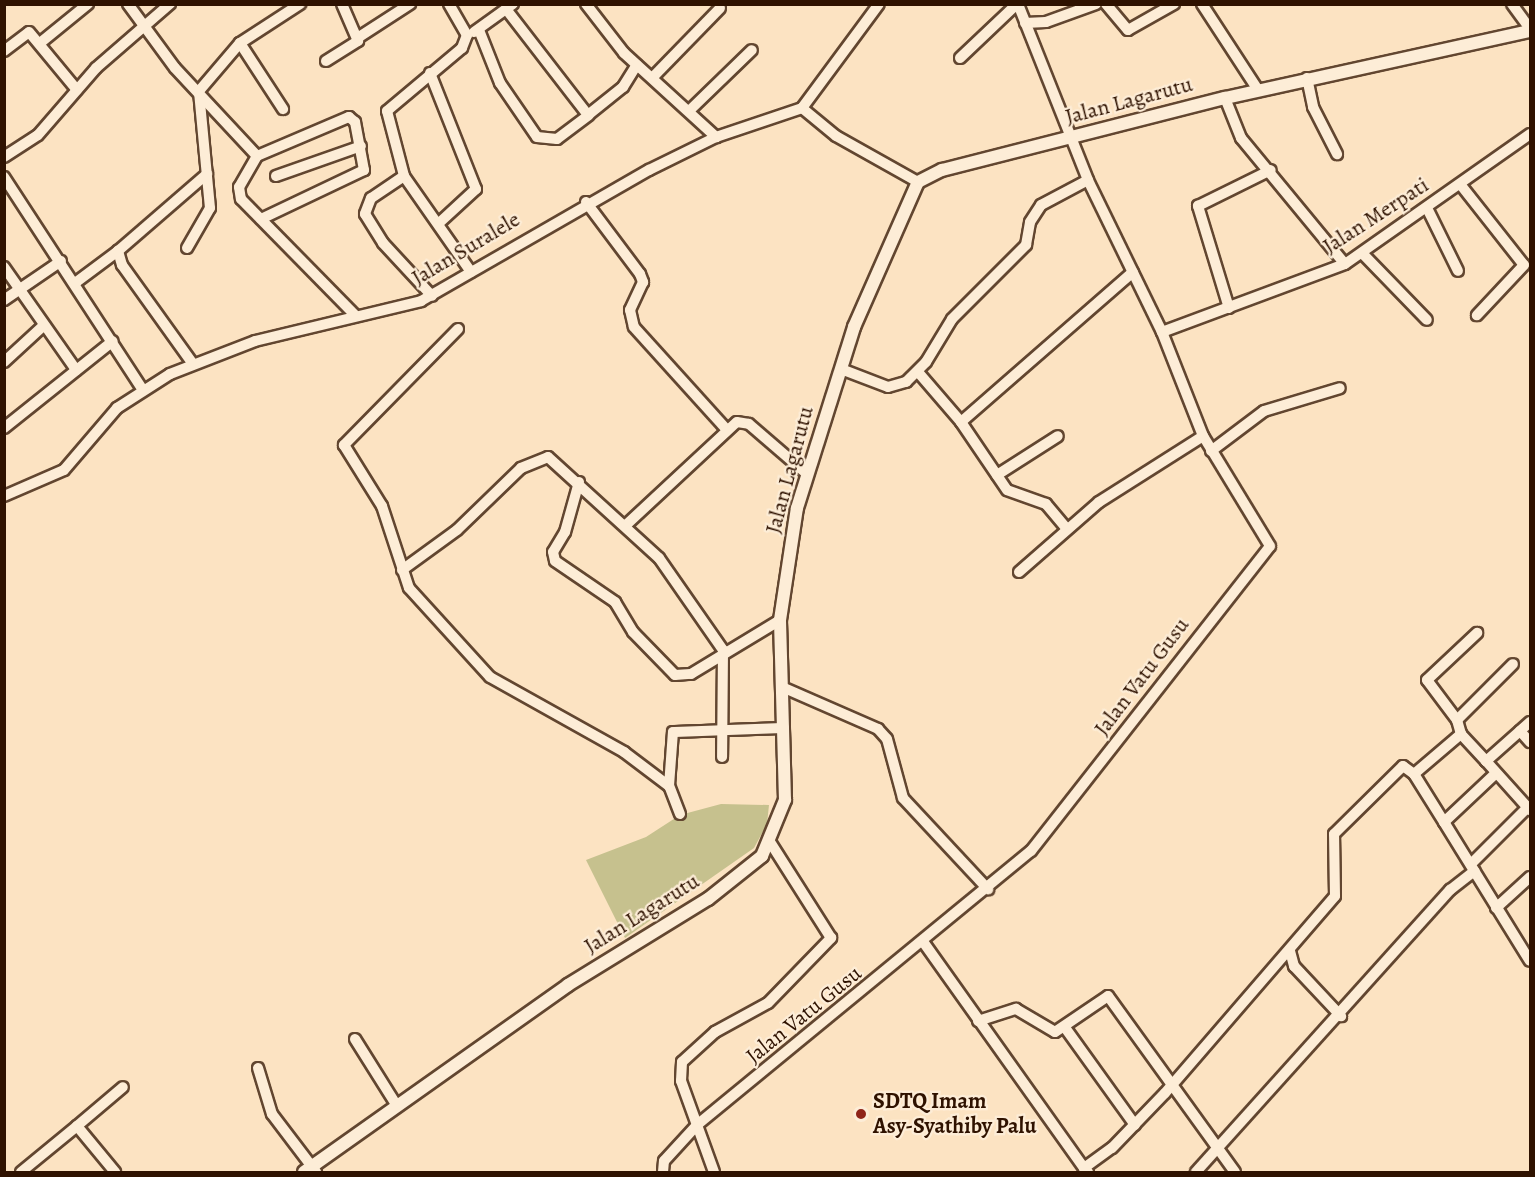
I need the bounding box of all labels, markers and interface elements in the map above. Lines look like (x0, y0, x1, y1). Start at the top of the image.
street label: Jalan Lagarutu (1062, 71, 1196, 131)
street label: Jalan Merpati (1318, 172, 1434, 260)
street label: Jalan Suralele (407, 206, 525, 292)
street label: Jalan Lagarutu (760, 403, 820, 537)
street label: Jalan Vatu Gusu (1089, 613, 1195, 741)
street label: Jalan Lagarutu (580, 868, 704, 960)
street label: Jalan Vatu Gusu (741, 960, 867, 1070)
place label: SDTQ Imam Asy-Syathiby Palu (873, 1088, 1036, 1140)
marker: SDTQ Imam Asy-Syathiby Palu (854, 1107, 868, 1121)

